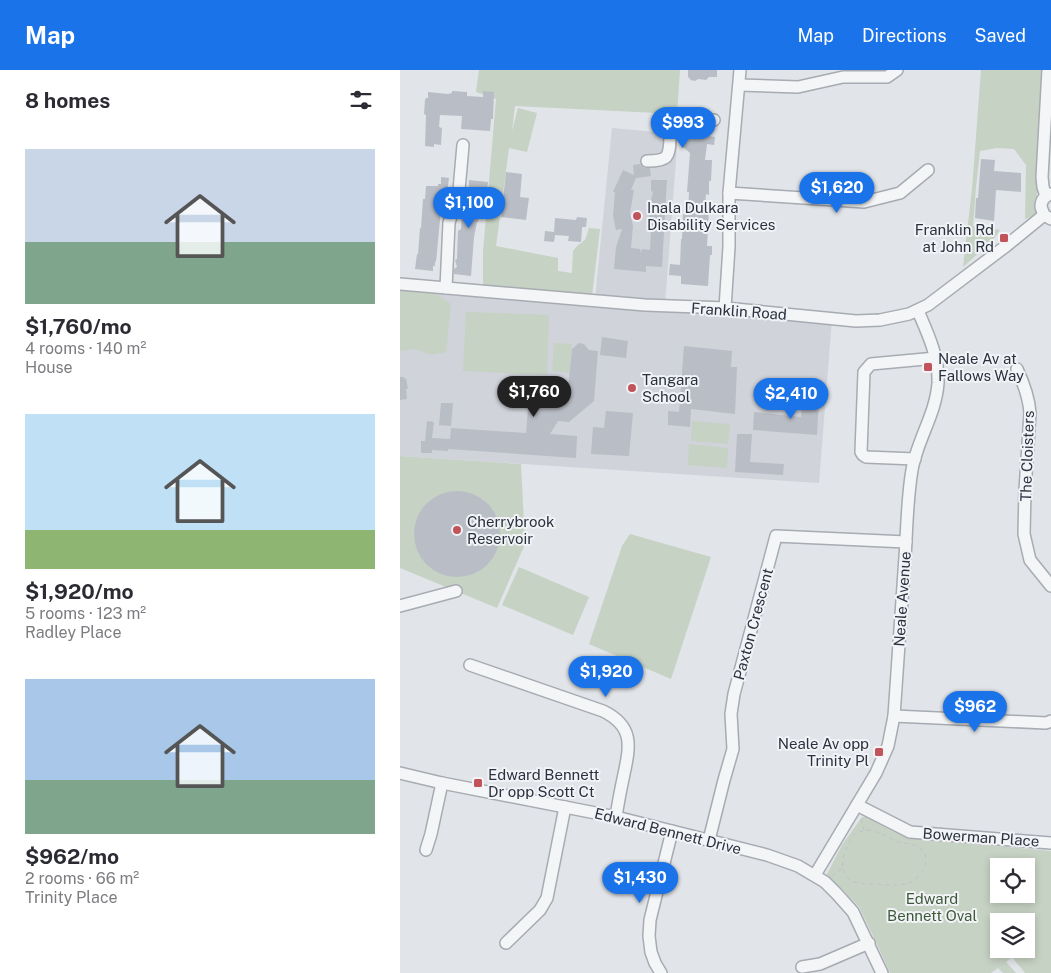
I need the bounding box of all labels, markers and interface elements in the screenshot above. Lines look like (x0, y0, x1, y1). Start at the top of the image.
text: Map (25, 21, 75, 49)
text: Map (797, 25, 834, 46)
text: Directions (862, 25, 947, 46)
text: Saved (975, 25, 1026, 46)
icon: filters (347, 86, 375, 114)
text: 8 homes (25, 88, 110, 113)
pin: $993 (653, 106, 713, 149)
text: $993 (662, 113, 704, 132)
pin: $1,620 (796, 172, 878, 214)
text: $1,620 (810, 178, 864, 197)
icon: home (155, 181, 245, 271)
pin: $1,100 (428, 186, 510, 229)
text: $1,100 (444, 193, 494, 212)
place label: Inala Dulkara Disability Services (647, 199, 775, 233)
marker: Inala Dulkara Disability Services (631, 210, 643, 222)
place label: Franklin Rd at John Rd (915, 221, 994, 255)
marker: Franklin Rd at John Rd (998, 232, 1010, 244)
street label: Franklin Road (691, 299, 787, 323)
text: $1,760/mo (25, 314, 132, 339)
text: 4 rooms · 140 m² (25, 339, 146, 358)
place label: Neale Av at Fallows Way (938, 350, 1024, 384)
text: House (25, 358, 73, 377)
marker: Neale Av at Fallows Way (922, 361, 934, 373)
place label: Tangara School (642, 371, 698, 405)
pin: $1,760 (493, 376, 575, 418)
pin: $2,410 (750, 378, 832, 420)
text: $1,760 (508, 382, 560, 401)
marker: Tangara School (626, 382, 638, 394)
text: $2,410 (764, 384, 818, 403)
street label: The Cloisters (1017, 410, 1037, 502)
icon: home (155, 446, 245, 536)
place label: Cherrybrook Reservoir (467, 513, 555, 547)
marker: Cherrybrook Reservoir (451, 524, 463, 536)
street label: Neale Avenue (890, 551, 914, 647)
street label: Paxton Crescent (730, 566, 776, 682)
text: $1,920/mo (25, 579, 134, 604)
text: 5 rooms · 123 m² (25, 604, 146, 623)
text: Radley Place (25, 623, 121, 642)
pin: $1,920 (565, 656, 647, 698)
text: $1,920 (579, 662, 633, 681)
pin: $962 (945, 690, 1005, 733)
text: $962 (954, 697, 996, 716)
icon: home (155, 711, 245, 801)
place label: Neale Av opp Trinity Pl (778, 735, 869, 769)
marker: Neale Av opp Trinity Pl (873, 746, 885, 758)
place label: Edward Bennett Dr opp Scott Ct (488, 766, 599, 800)
marker: Edward Bennett Dr opp Scott Ct (472, 777, 484, 789)
street label: Edward Bennett Drive (593, 805, 743, 857)
street label: Bowerman Place (922, 824, 1040, 850)
text: $962/mo (25, 844, 119, 869)
map controls (990, 858, 1035, 958)
button: locate (990, 858, 1035, 903)
pin: $1,430 (599, 862, 681, 904)
text: $1,430 (613, 868, 667, 887)
text: 2 rooms · 66 m² (25, 869, 139, 888)
text: Trinity Place (25, 888, 118, 907)
park label: Edward Bennett Oval (887, 890, 977, 924)
button: layers (990, 913, 1035, 958)

